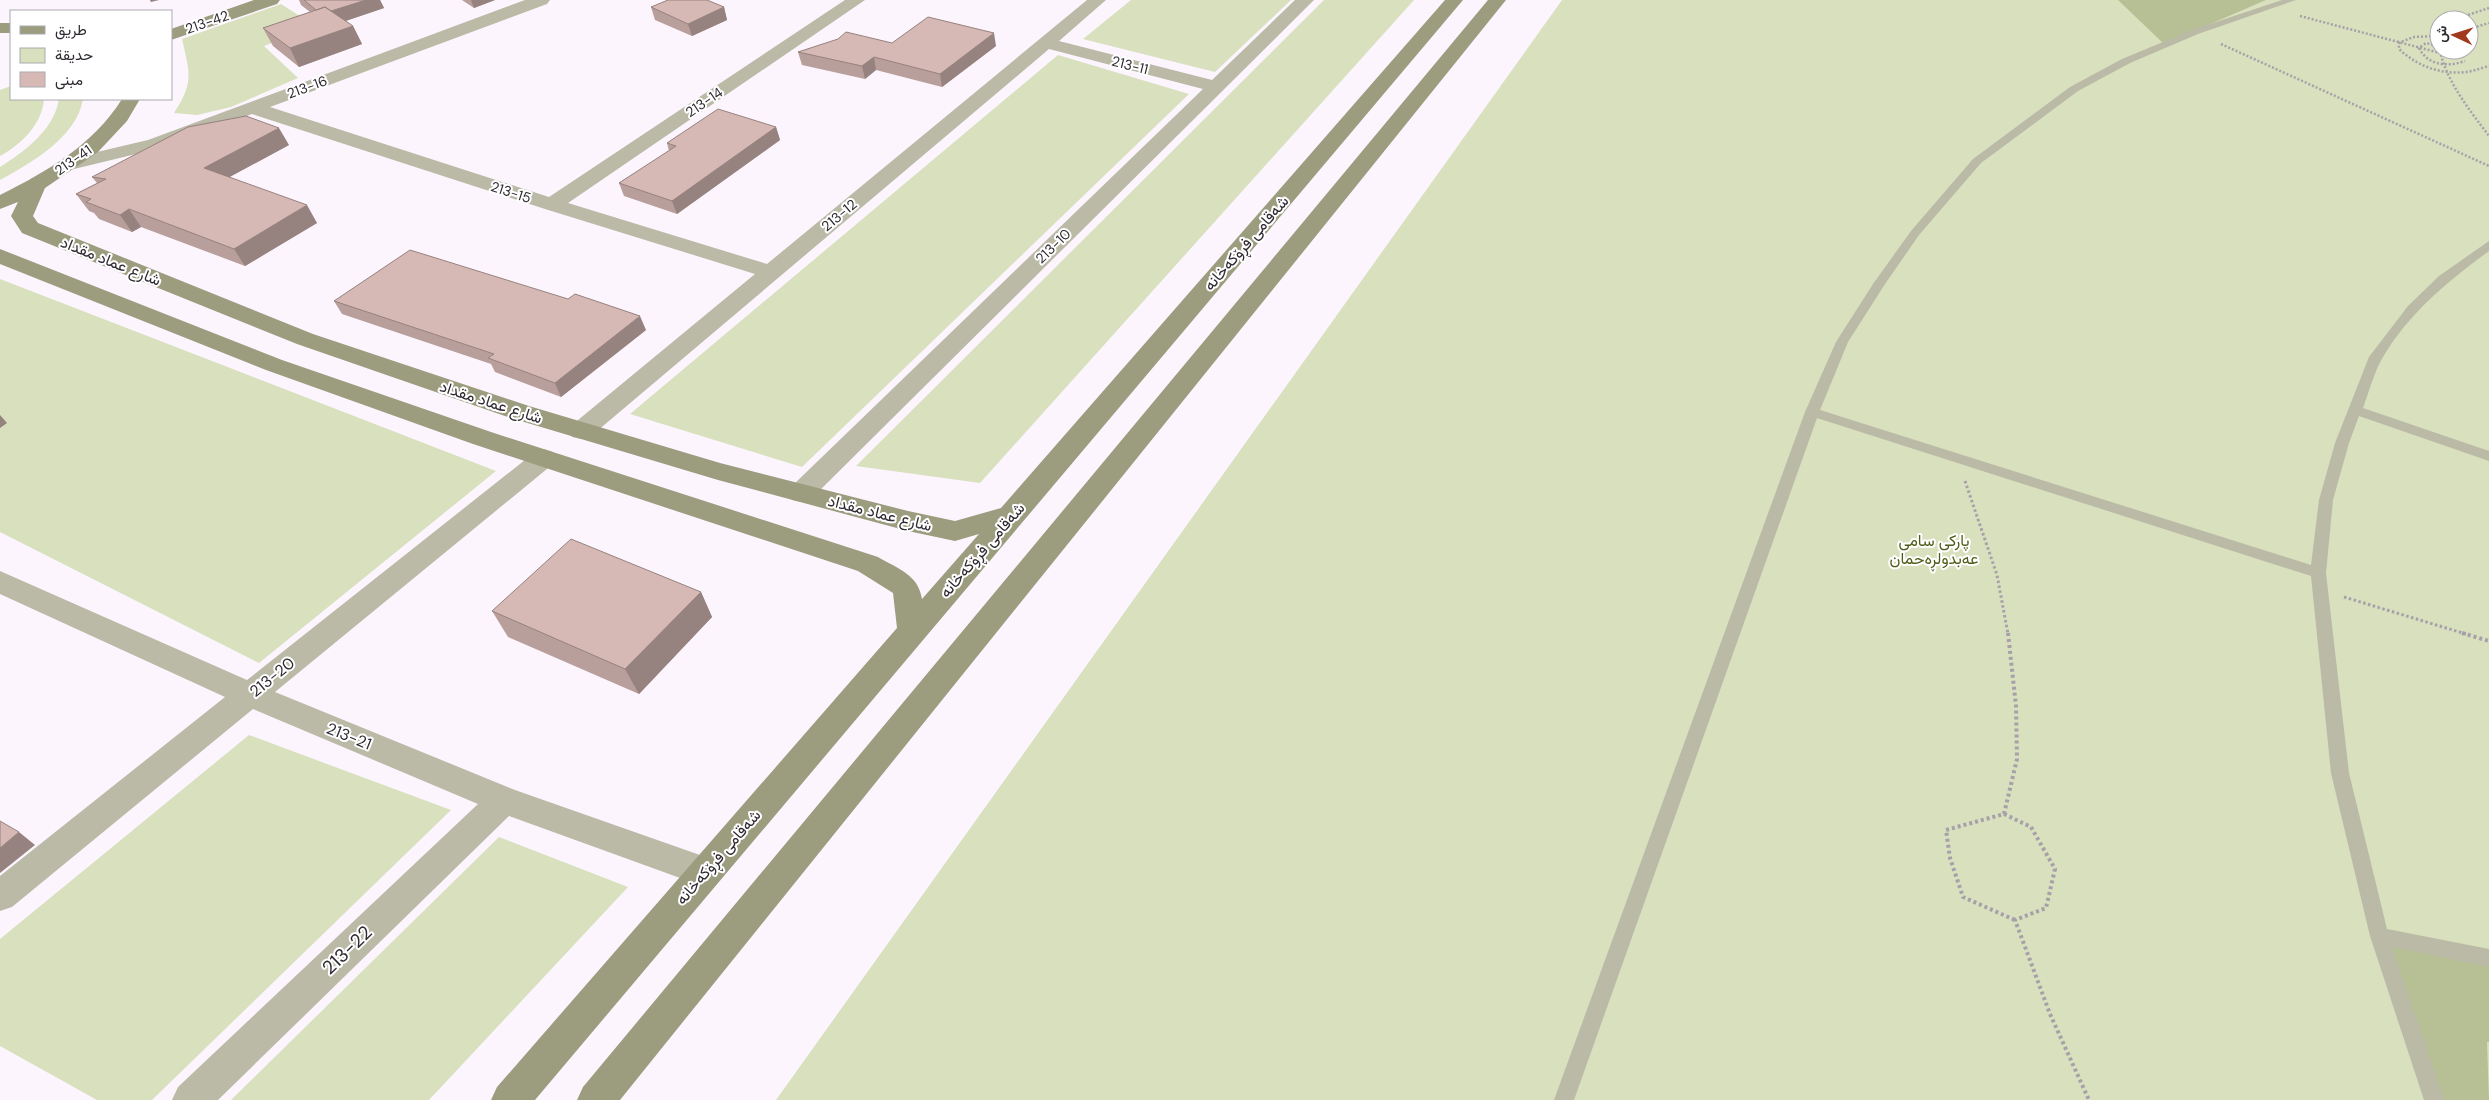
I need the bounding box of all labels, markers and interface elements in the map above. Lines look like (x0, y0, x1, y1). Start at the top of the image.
street label: 213-42 (183, 6, 231, 38)
legend (10, 10, 172, 100)
north arrow (2429, 10, 2479, 60)
text: طريق (55, 20, 87, 40)
text: ش (2431, 25, 2451, 43)
text: حديقة (55, 45, 93, 65)
street label: 213-11 (1110, 52, 1150, 78)
text: مبنى (55, 70, 83, 90)
street label: 213-16 (284, 71, 330, 103)
street label: 213-14 (682, 83, 727, 121)
street label: 213-41 (51, 141, 95, 179)
street label: 213-15 (489, 177, 533, 207)
street label: شەقامی فڕۆکەخانە (1199, 191, 1295, 297)
street label: 213-12 (818, 195, 860, 235)
street label: 213-10 (1032, 225, 1074, 267)
street label: شارع عماد مقداد (57, 231, 164, 292)
street label: شارع عماد مقداد (437, 376, 545, 429)
street label: شارع عماد مقداد (826, 490, 934, 537)
street label: شەقامی فڕۆکەخانە (935, 498, 1031, 604)
park label: پارکی سامی عەبدولڕەحمان (1890, 530, 1978, 572)
street label: 213-20 (245, 652, 299, 702)
street label: 213-21 (323, 718, 375, 754)
street label: شەقامی فڕۆکەخانە (671, 805, 767, 911)
street label: 213-22 (317, 920, 377, 980)

